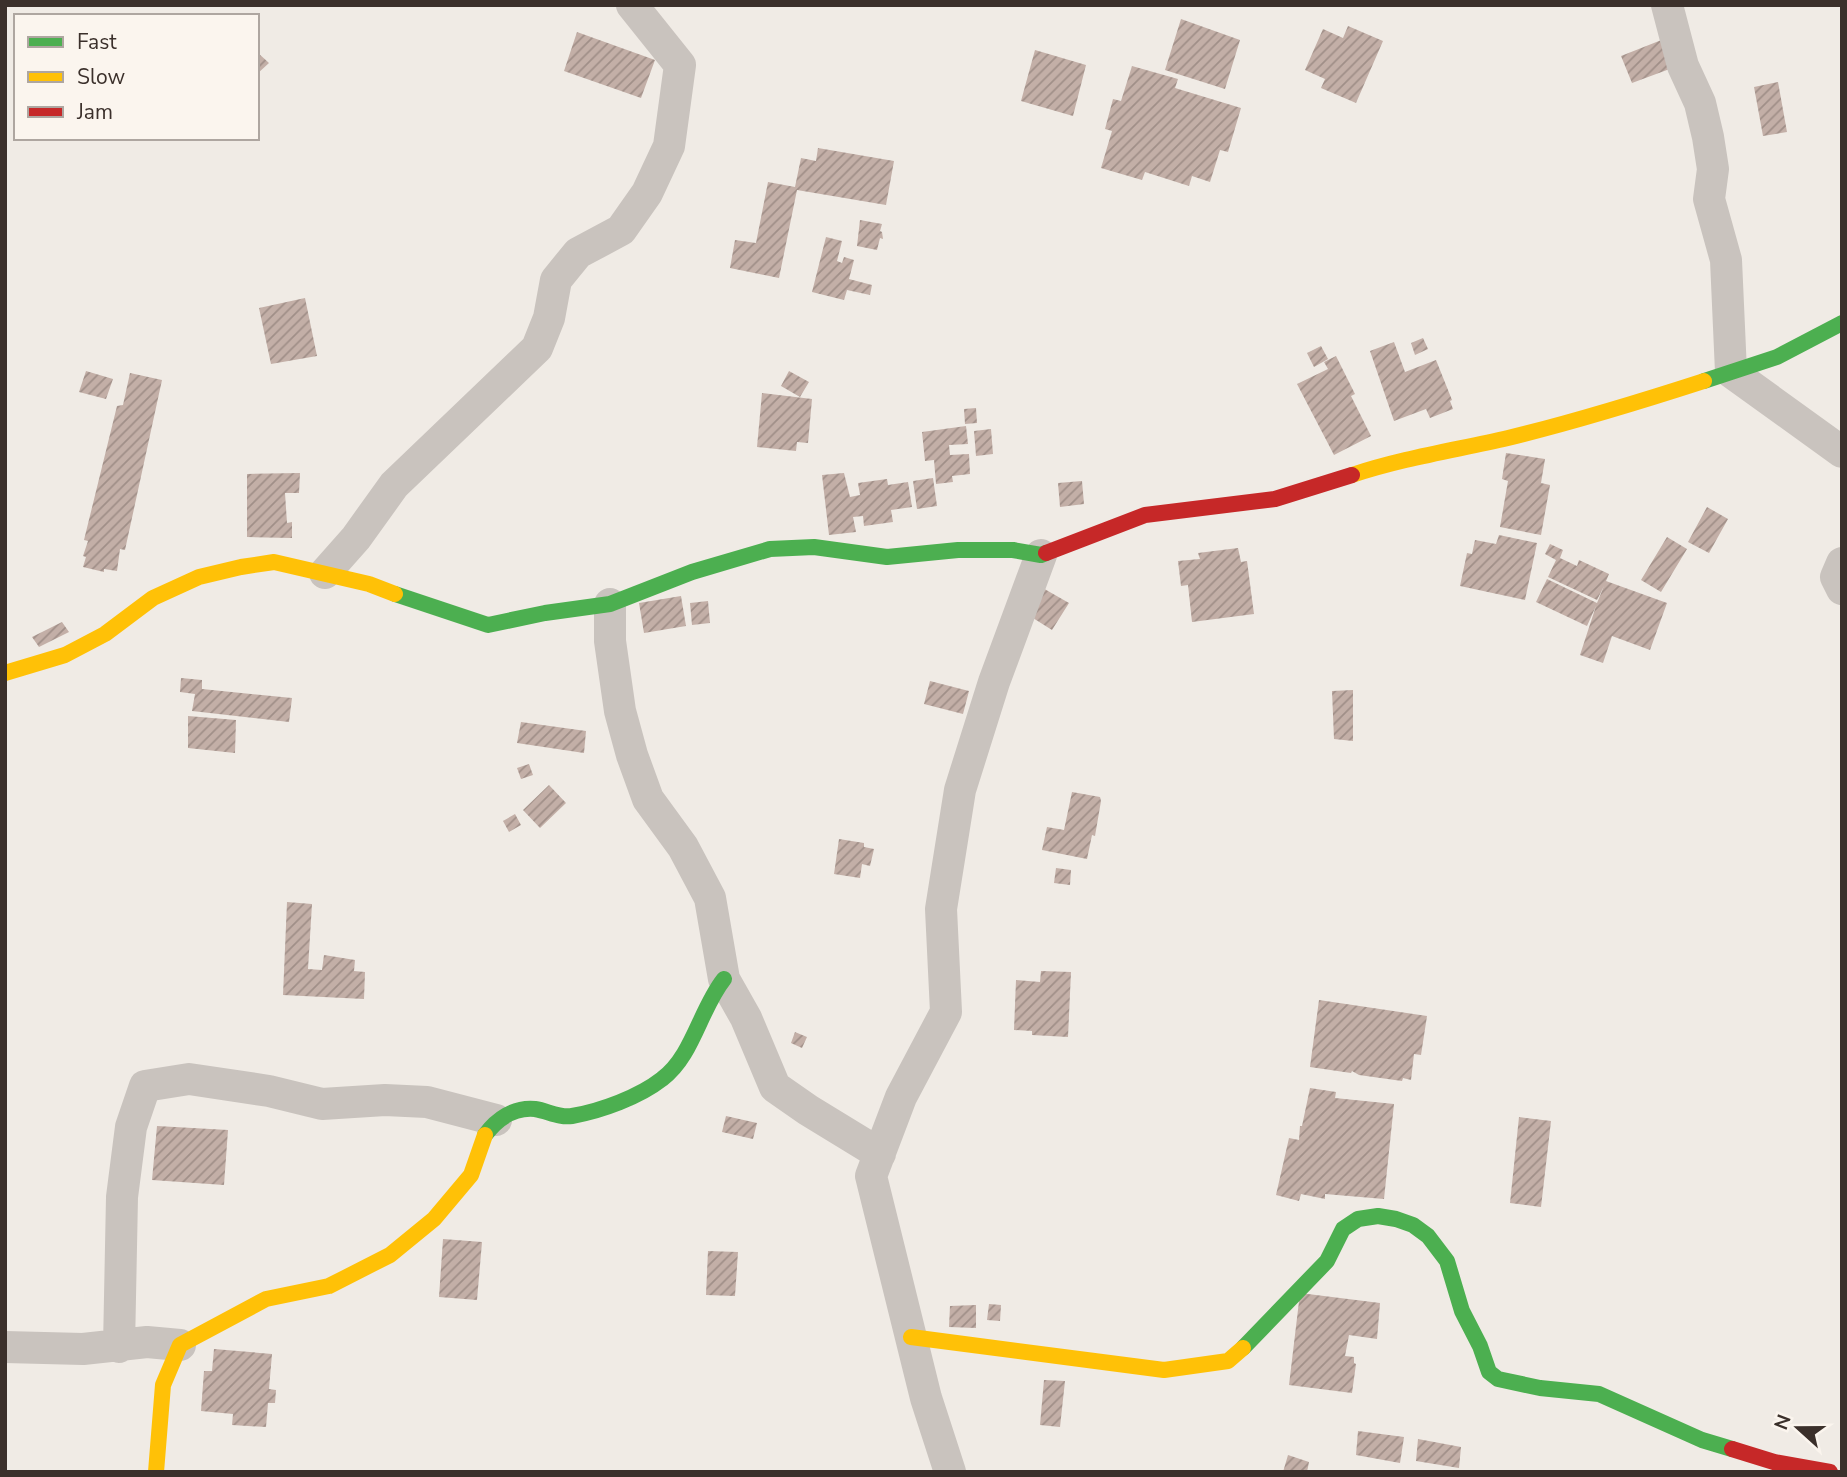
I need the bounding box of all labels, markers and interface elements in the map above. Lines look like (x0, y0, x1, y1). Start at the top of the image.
legend (14, 14, 259, 140)
text: Fast (77, 28, 117, 56)
text: Slow (77, 63, 126, 91)
text: Jam (76, 98, 113, 126)
north arrow (1763, 1393, 1833, 1463)
text: N (1768, 1411, 1798, 1434)

